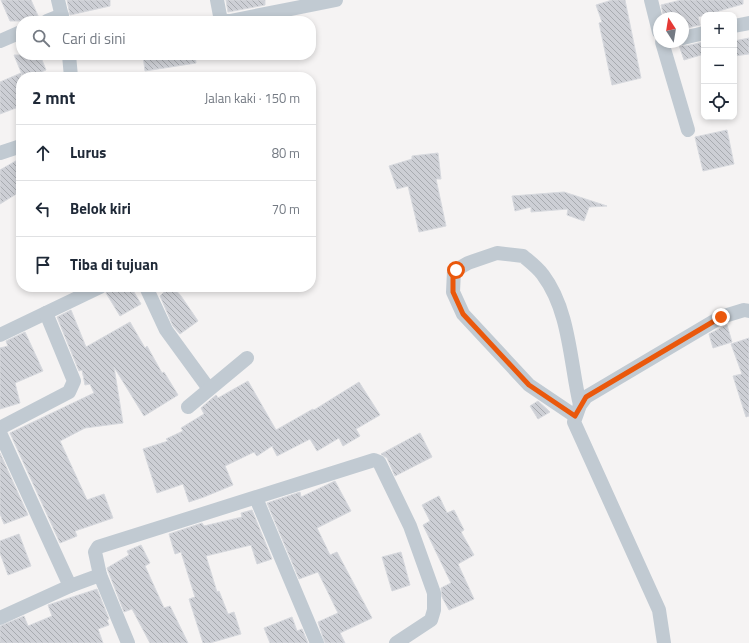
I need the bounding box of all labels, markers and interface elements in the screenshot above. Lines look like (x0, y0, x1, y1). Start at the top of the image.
north arrow (653, 12, 689, 48)
map controls (701, 12, 737, 120)
button: + (701, 12, 737, 48)
search box (16, 16, 316, 60)
icon: search (30, 27, 52, 49)
text: Cari di sini (62, 27, 126, 50)
button: − (701, 48, 737, 84)
button: locate (701, 84, 737, 120)
text: 2 mnt (32, 85, 75, 111)
text: Jalan kaki · 150 m (204, 88, 300, 108)
text: Lurus (70, 141, 106, 164)
icon: ahead (32, 142, 54, 164)
text: 80 m (272, 143, 300, 163)
text: Belok kiri (70, 197, 131, 220)
icon: left (32, 198, 54, 220)
text: 70 m (272, 199, 300, 219)
text: Tiba di tujuan (70, 253, 158, 276)
icon: arrive (32, 254, 54, 276)
route start (447, 261, 465, 279)
route end (712, 308, 730, 326)

